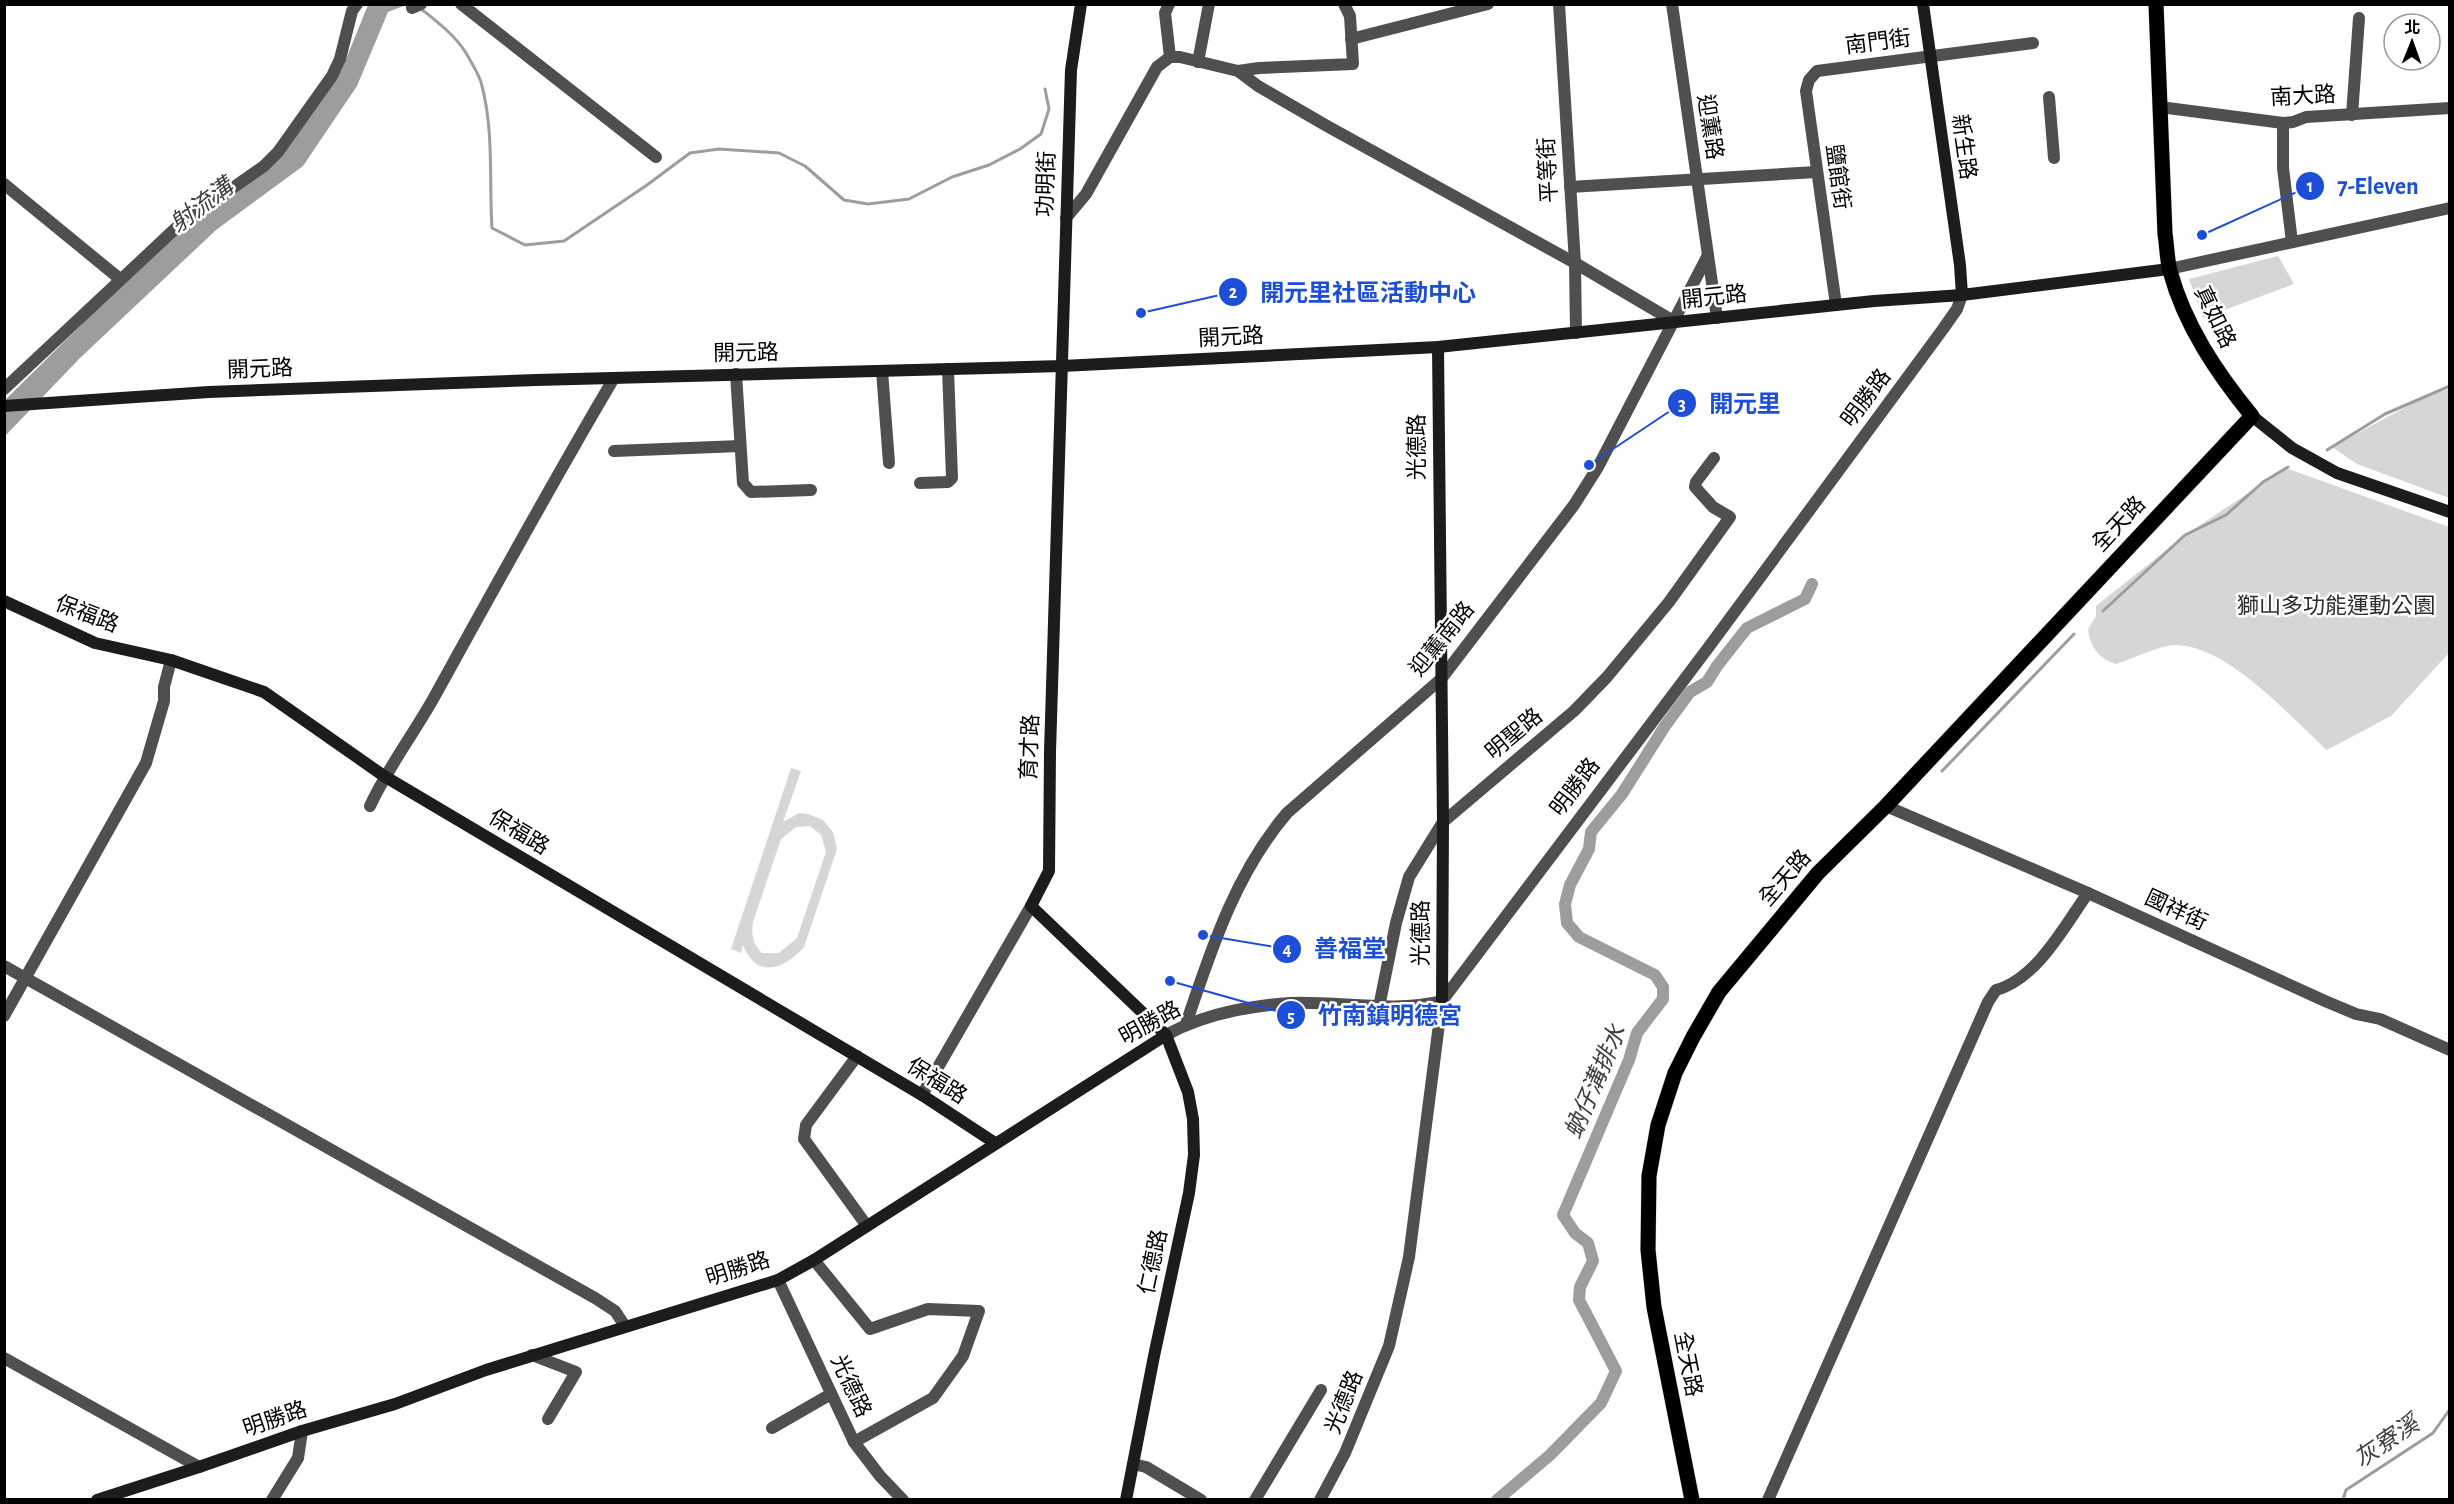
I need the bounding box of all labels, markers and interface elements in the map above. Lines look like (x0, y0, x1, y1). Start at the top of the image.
north arrow (2382, 12, 2442, 72)
text: 北 (2404, 19, 2420, 36)
street label: 南門街 (1844, 26, 1912, 57)
street label: 南大路 (2269, 82, 2337, 109)
street label: 迎薰路 (1694, 93, 1727, 161)
street label: 新生路 (1949, 113, 1980, 181)
street label: 平等街 (1534, 136, 1561, 204)
street label: 鹽館街 (1823, 143, 1854, 211)
street label: 功明街 (1033, 151, 1058, 217)
callout: 7-Eleven (2295, 165, 2431, 207)
water label: 射流溝 (165, 171, 240, 237)
text: 7-Eleven (2337, 175, 2419, 199)
text: 1 (2307, 178, 2313, 196)
callout: 開元里社區活動中心 (1218, 271, 1488, 313)
text: 開元里社區活動中心 (1260, 280, 1476, 306)
street label: 開元路 (1680, 282, 1748, 311)
street label: 真如路 (2191, 282, 2240, 351)
text: 2 (1229, 284, 1238, 302)
street label: 開元路 (1197, 323, 1265, 350)
street label: 開元路 (713, 340, 779, 365)
street label: 開元路 (227, 356, 293, 381)
street label: 明勝路 (1837, 364, 1895, 431)
callout: 開元里 (1667, 382, 1793, 424)
text: 開元里 (1709, 392, 1781, 417)
text: 3 (1678, 396, 1686, 414)
street label: 光德路 (1405, 414, 1428, 480)
street label: 全天路 (2088, 492, 2150, 556)
street label: 保福路 (52, 591, 122, 636)
park label: 獅山多功能運動公園 (2237, 594, 2435, 617)
street label: 迎薰南路 (1405, 597, 1478, 680)
street label: 明聖路 (1481, 704, 1546, 764)
street label: 育才路 (1017, 714, 1042, 780)
street label: 明勝路 (1546, 753, 1604, 820)
street label: 保福路 (485, 805, 553, 858)
street label: 全天路 (1754, 845, 1815, 910)
street label: 國祥街 (2141, 885, 2211, 934)
street label: 光德路 (1409, 900, 1432, 966)
callout: 善福堂 (1272, 928, 1398, 970)
text: 善福堂 (1314, 936, 1386, 962)
text: 4 (1282, 941, 1292, 959)
callout: 竹南鎮明德宮 (1276, 994, 1474, 1036)
street label: 明勝路 (1115, 997, 1184, 1049)
text: 竹南鎮明德宮 (1318, 1003, 1462, 1029)
text: 5 (1287, 1008, 1295, 1026)
water label: 蚋仔溝排水 (1560, 1020, 1631, 1142)
street label: 保福路 (903, 1053, 971, 1108)
street label: 仁德路 (1134, 1227, 1171, 1297)
street label: 明勝路 (703, 1247, 773, 1290)
street label: 全天路 (1671, 1329, 1706, 1399)
street label: 光德路 (827, 1351, 876, 1421)
street label: 光德路 (1321, 1367, 1367, 1437)
street label: 明勝路 (240, 1397, 310, 1440)
water label: 灰寮溪 (2349, 1409, 2426, 1472)

